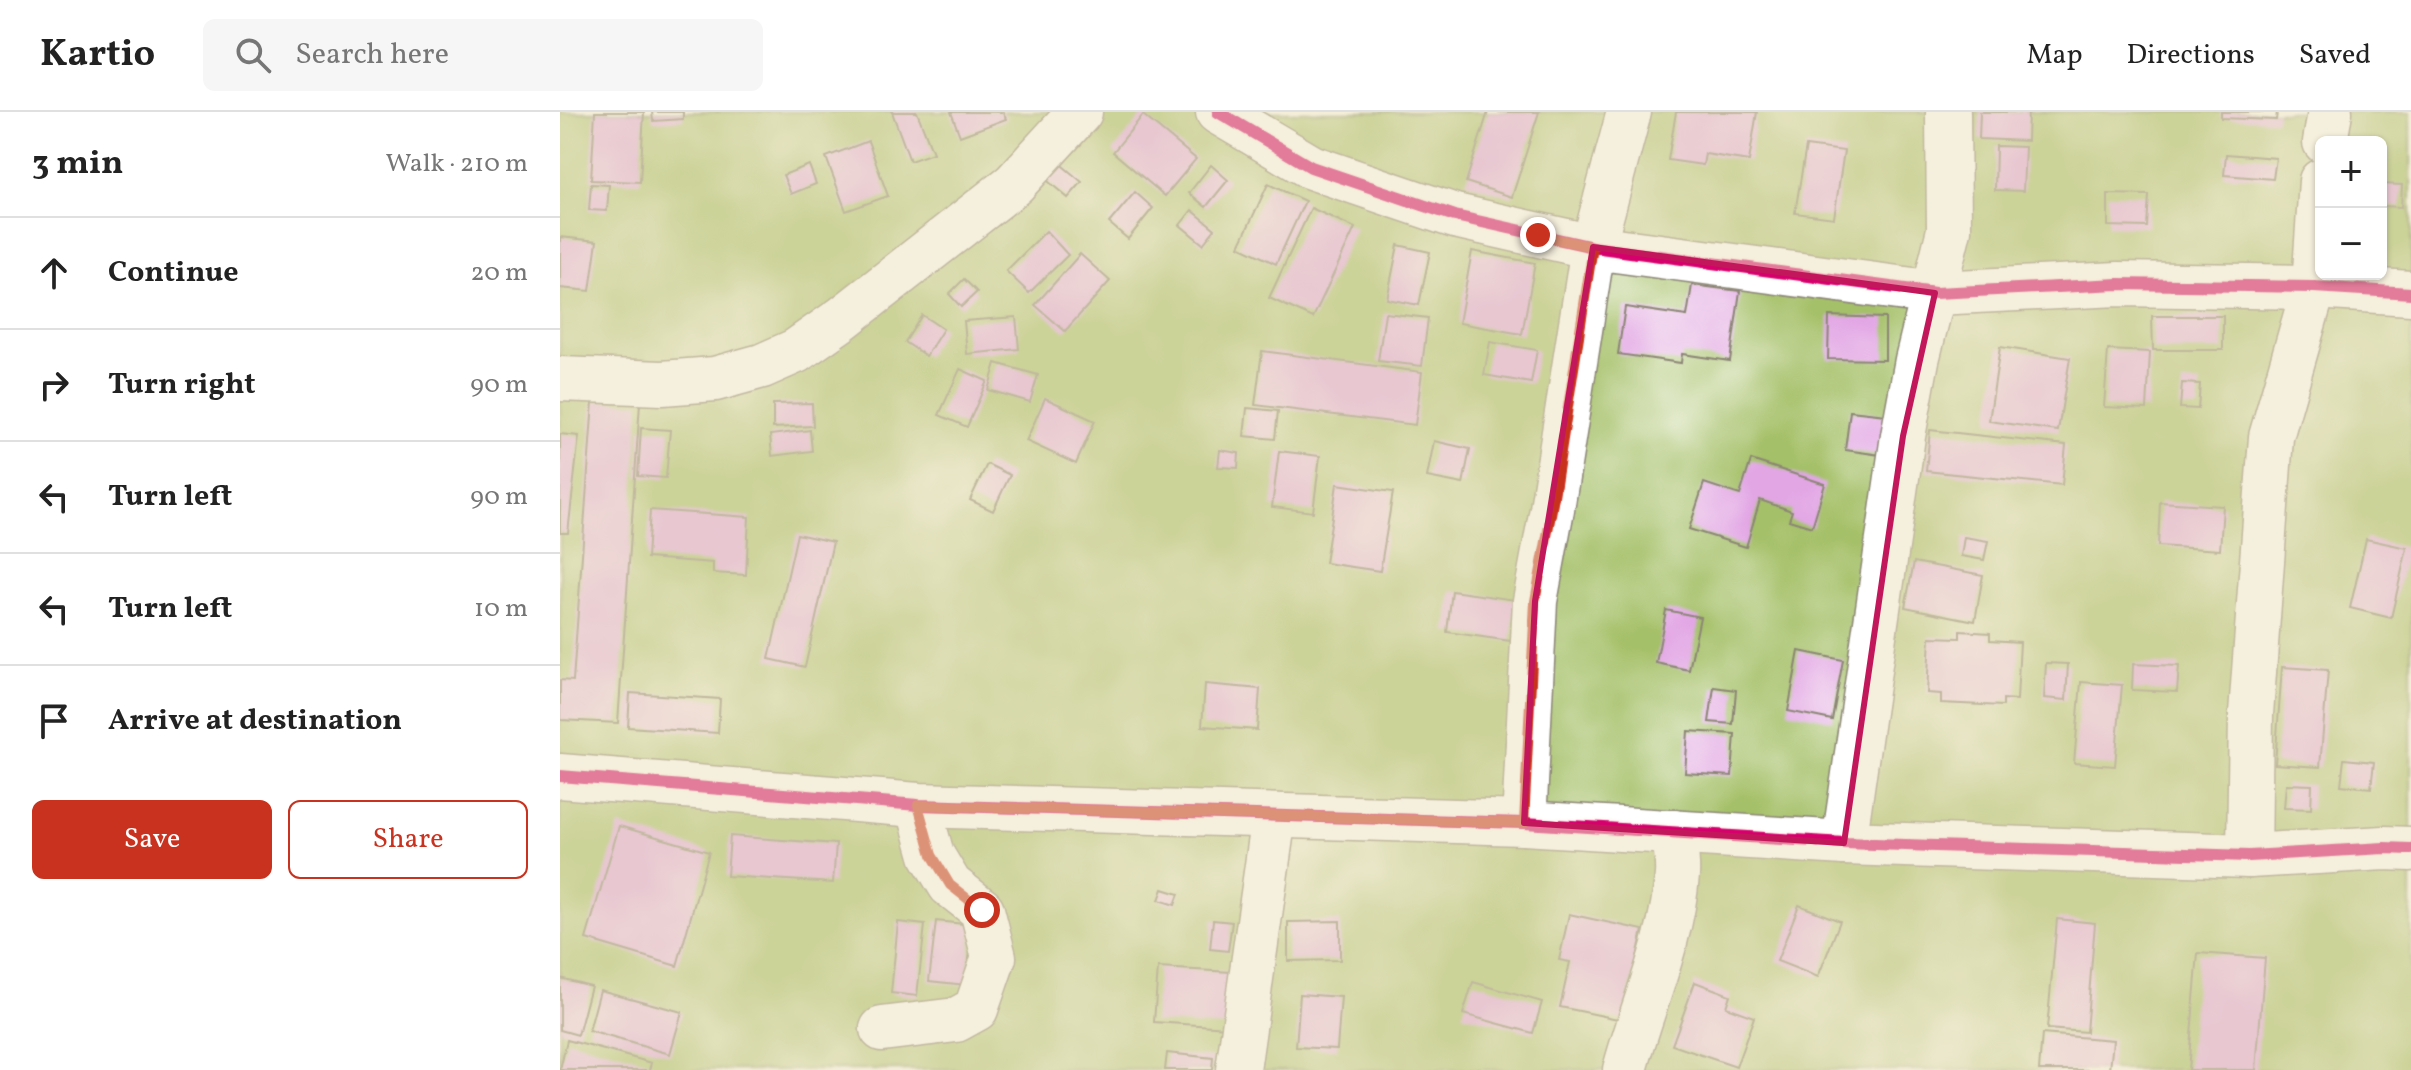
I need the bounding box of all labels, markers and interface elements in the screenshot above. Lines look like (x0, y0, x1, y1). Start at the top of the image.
search box (203, 19, 763, 91)
text: Kartio (40, 29, 155, 82)
icon: search (231, 33, 275, 77)
text: Search here (295, 34, 449, 76)
text: Map (2027, 36, 2083, 75)
text: Directions (2127, 36, 2255, 75)
text: Saved (2299, 36, 2371, 75)
map controls (2315, 136, 2387, 280)
button: + (2315, 136, 2387, 208)
text: 3 min (32, 141, 123, 188)
text: Walk · 210 m (385, 146, 528, 182)
button: − (2315, 208, 2387, 280)
route end (1520, 217, 1556, 253)
icon: ahead (32, 251, 76, 295)
text: Continue (108, 252, 239, 294)
text: 20 m (470, 255, 528, 291)
icon: right (32, 363, 76, 407)
text: Turn right (108, 364, 256, 406)
text: 90 m (470, 367, 528, 403)
icon: left (32, 475, 76, 519)
text: Turn left (108, 476, 232, 518)
text: 90 m (470, 479, 528, 515)
icon: left (32, 587, 76, 631)
text: Turn left (108, 588, 232, 630)
text: 10 m (474, 591, 528, 627)
icon: arrive (32, 699, 76, 743)
text: Arrive at destination (108, 700, 402, 742)
button: Save (32, 800, 272, 879)
button: Share (288, 800, 528, 879)
route start (964, 892, 1000, 928)

